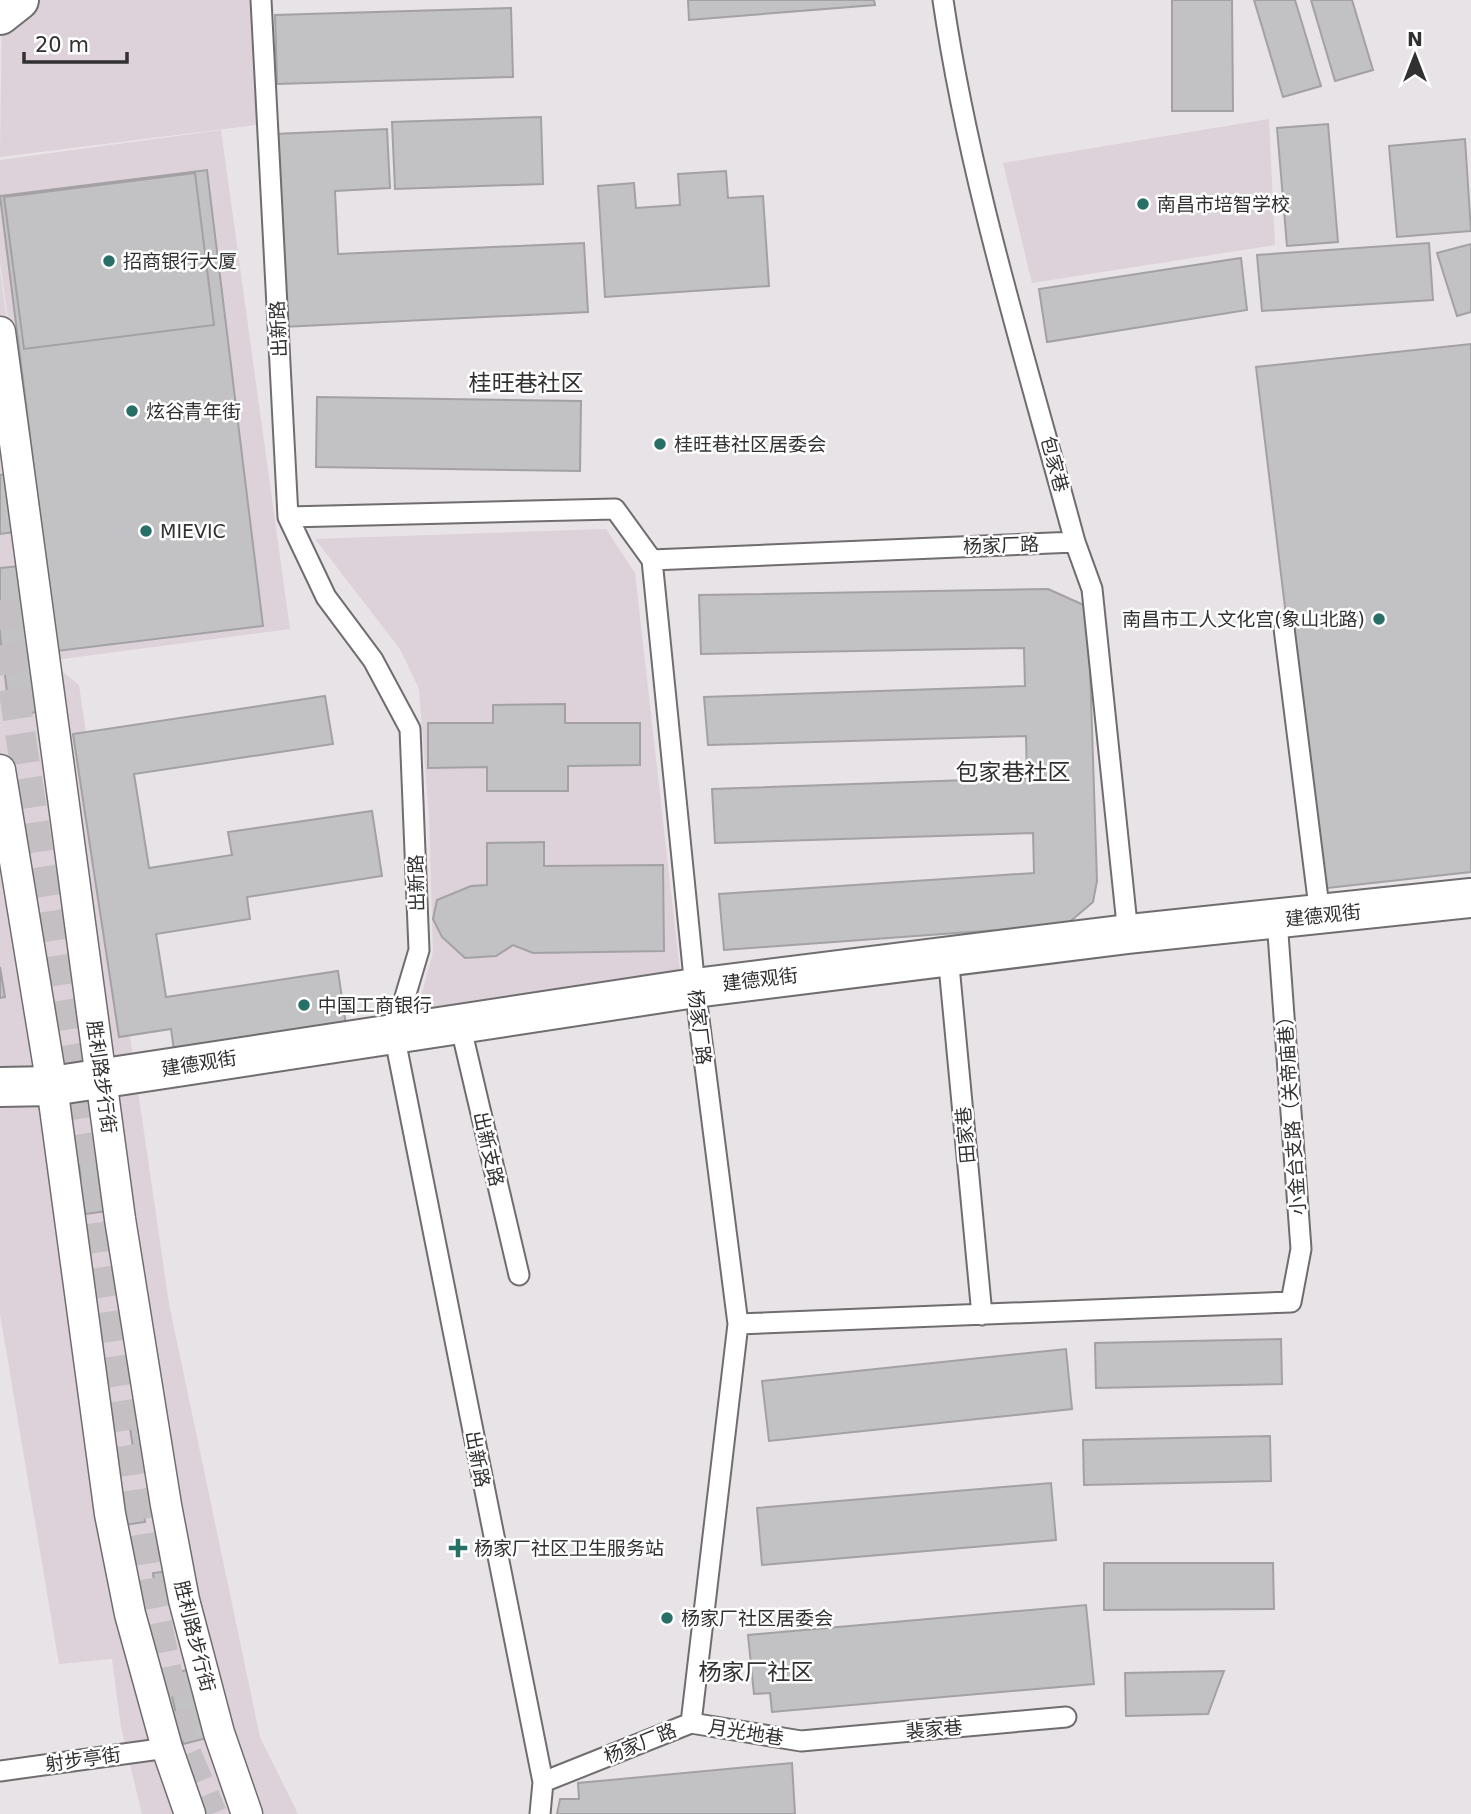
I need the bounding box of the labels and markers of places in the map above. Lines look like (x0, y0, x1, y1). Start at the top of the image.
place label: 南昌市培智学校 (1157, 193, 1290, 215)
marker: 南昌市培智学校 (1135, 196, 1151, 212)
place label: 招商银行大厦 (123, 250, 237, 272)
marker: 招商银行大厦 (101, 253, 117, 269)
place label: 炫谷青年街 (146, 400, 241, 422)
marker: 炫谷青年街 (124, 403, 140, 419)
place label: 桂旺巷社区居委会 (674, 433, 826, 455)
marker: 桂旺巷社区居委会 (652, 436, 668, 452)
place label: MIEVIC (160, 520, 226, 542)
marker: MIEVIC (138, 523, 154, 539)
place label: 南昌市工人文化宫(象山北路) (1122, 608, 1365, 630)
marker: 南昌市工人文化宫(象山北路) (1371, 611, 1387, 627)
place label: 中国工商银行 (318, 994, 432, 1016)
marker: 中国工商银行 (296, 997, 312, 1013)
place label: 杨家厂社区卫生服务站 (474, 1537, 664, 1559)
marker: 杨家厂社区卫生服务站 (448, 1538, 468, 1558)
place label: 杨家厂社区居委会 (681, 1607, 833, 1629)
marker: 杨家厂社区居委会 (659, 1610, 675, 1626)

